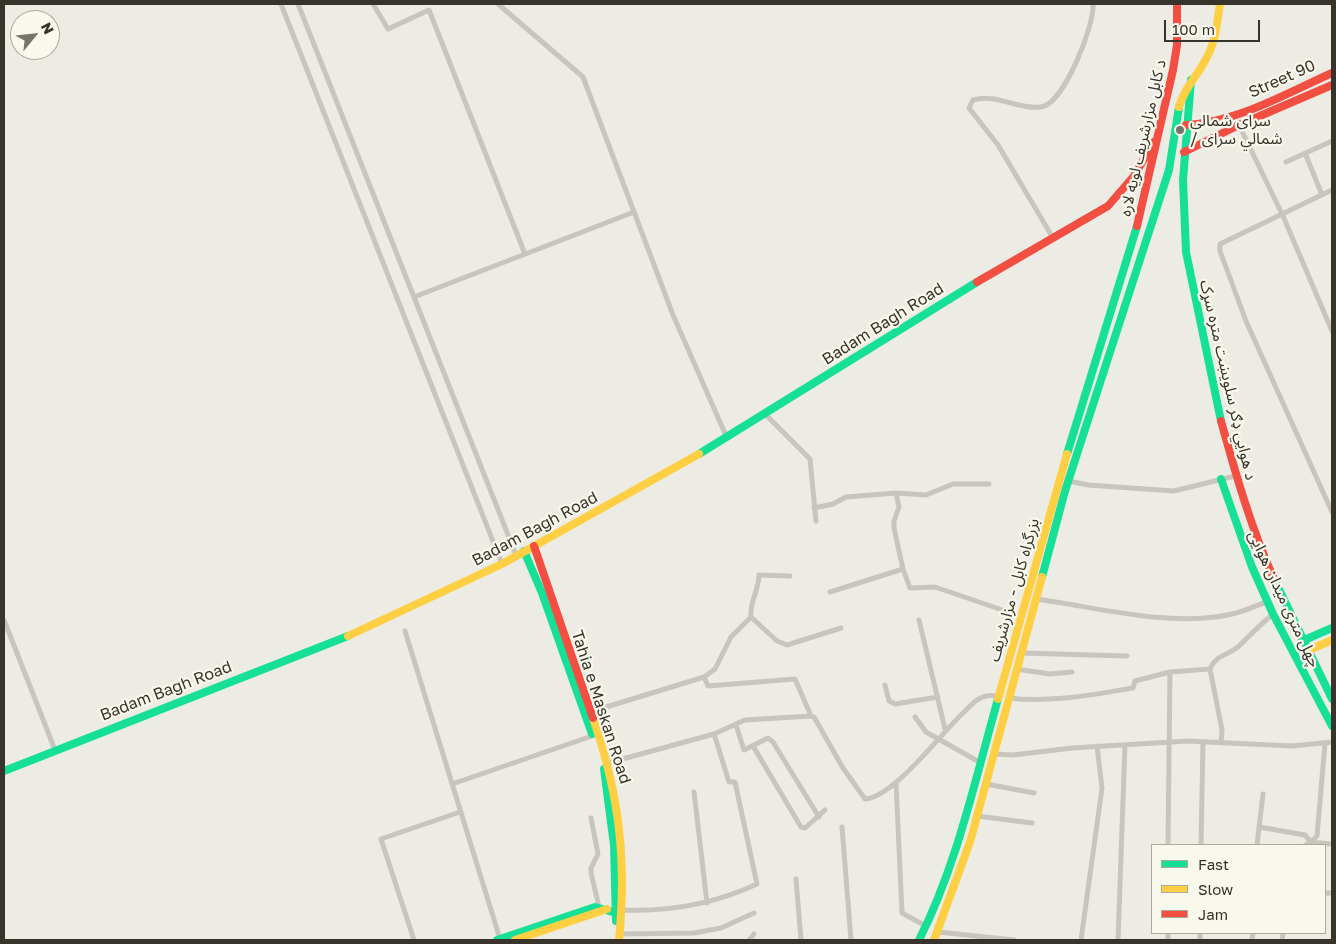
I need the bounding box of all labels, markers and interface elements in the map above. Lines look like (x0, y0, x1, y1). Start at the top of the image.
north arrow (10, 10, 60, 60)
scale bar (1166, 10, 1262, 42)
text: N (38, 19, 58, 37)
text: 100 m (1172, 20, 1215, 38)
street label: Street 90 (1246, 56, 1318, 102)
street label: د کابل مزارشریف لویه لاره (1116, 58, 1170, 218)
place label: سرای شمالي / شمالي سرای (1190, 111, 1283, 149)
marker: سرای شمالي / شمالي سرای (1174, 124, 1186, 136)
street label: د هوايي ډګر سلویښت متره سړک (1196, 278, 1260, 482)
street label: Badam Bagh Road (819, 279, 947, 369)
street label: Badam Bagh Road (469, 488, 601, 570)
street label: بزرگراه کابل - مزارشریف (984, 516, 1044, 664)
street label: چهل متری میدان هوایی (1244, 527, 1324, 671)
street label: Tahia e Maskan Road (567, 628, 635, 786)
street label: Badam Bagh Road (97, 657, 235, 725)
legend (1151, 844, 1326, 934)
text: Fast (1198, 855, 1229, 873)
text: Slow (1198, 880, 1233, 898)
text: Jam (1198, 905, 1228, 923)

